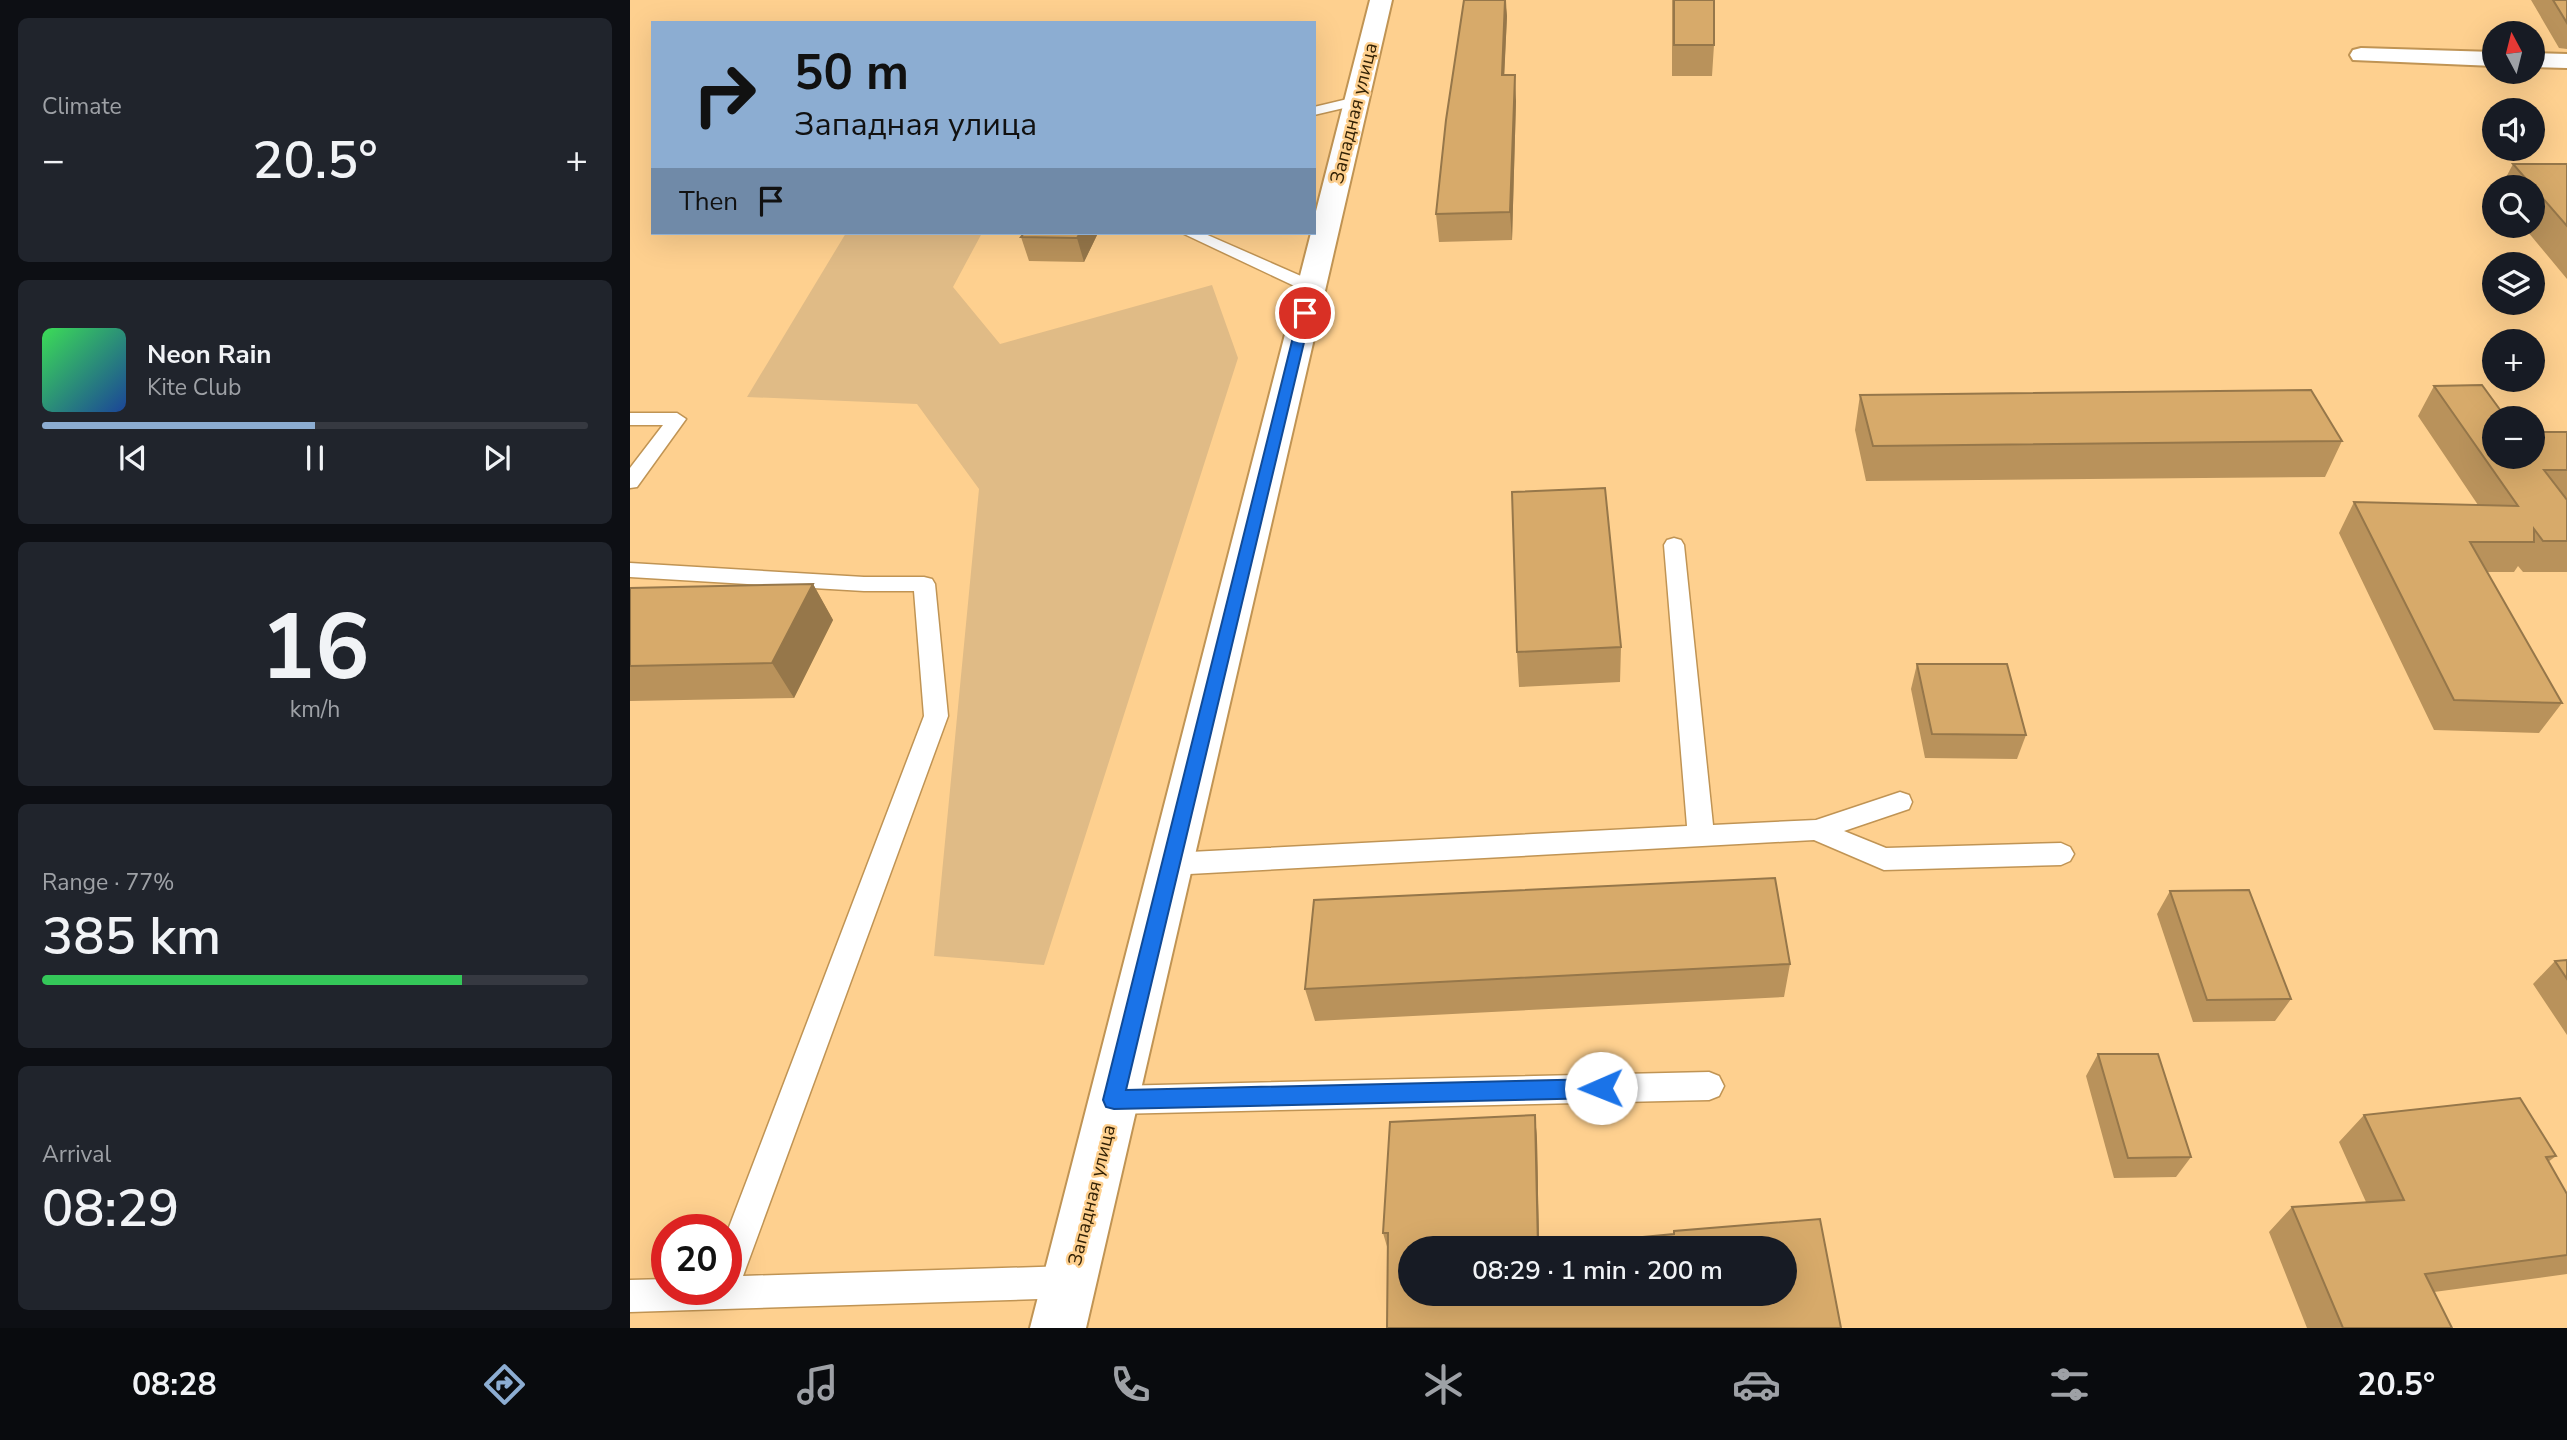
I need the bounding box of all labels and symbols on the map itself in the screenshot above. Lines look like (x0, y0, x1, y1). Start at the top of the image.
north arrow (2482, 21, 2544, 84)
street label: Западная улица (1324, 40, 1384, 186)
pin (1275, 283, 1335, 343)
position arrow (1564, 1051, 1638, 1125)
street label: Западная улица (1062, 1122, 1122, 1268)
speed limit sign: 20 (651, 1214, 742, 1305)

